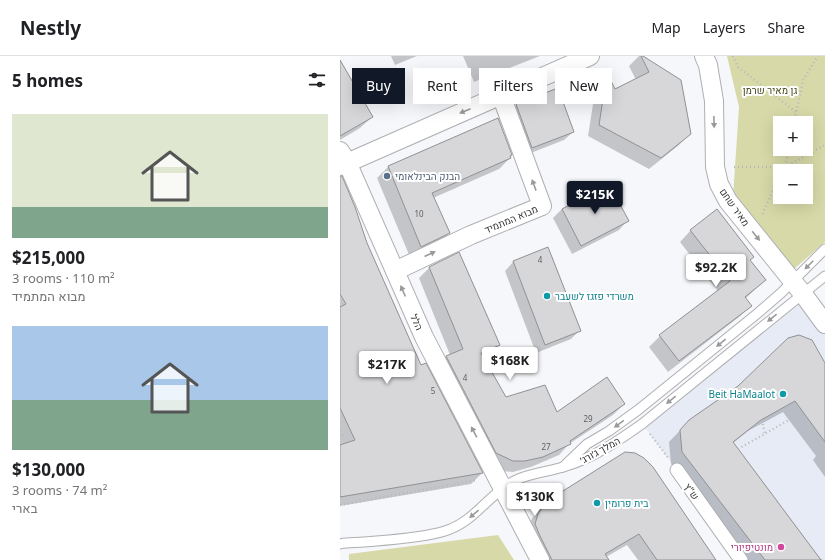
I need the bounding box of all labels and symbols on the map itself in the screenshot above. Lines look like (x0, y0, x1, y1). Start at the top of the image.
park label: גן מאיר שרמן (743, 83, 797, 97)
one-way arrow (460, 108, 471, 114)
one-way arrow (711, 116, 718, 128)
place label: הבנק הבינלאומי (395, 169, 460, 183)
marker: הבנק הבינלאומי (382, 171, 392, 181)
one-way arrow (531, 179, 537, 191)
pin: $215K (567, 181, 623, 215)
street label: מאיר שחם (717, 185, 753, 229)
street label: מבוא המתמיד (482, 201, 540, 237)
house number: 10 (414, 208, 424, 219)
one-way arrow (751, 230, 760, 241)
one-way arrow (424, 251, 436, 257)
house number: 4 (538, 254, 543, 265)
pin: $92.2K (683, 254, 749, 288)
one-way arrow (804, 260, 814, 270)
one-way arrow (400, 284, 406, 296)
place label: משרדי פזגז לשעבר (555, 289, 634, 303)
marker: משרדי פזגז לשעבר (542, 291, 552, 301)
street label: הלל (407, 312, 427, 332)
one-way arrow (767, 314, 778, 322)
one-way arrow (715, 339, 726, 348)
pin: $168K (482, 347, 538, 381)
pin: $217K (359, 351, 415, 385)
house number: 4 (463, 372, 468, 383)
house number: 5 (431, 385, 436, 396)
place label: Beit HaMaalot (709, 387, 775, 401)
marker: Beit HaMaalot (778, 389, 788, 399)
one-way arrow (666, 396, 677, 404)
house number: 29 (583, 413, 593, 424)
one-way arrow (613, 420, 624, 428)
one-way arrow (471, 426, 477, 438)
street label: המלך ג׳ורג׳ (577, 433, 623, 467)
house number: 27 (541, 441, 551, 452)
street label: ש"ץ (681, 480, 703, 502)
pin: $130K (507, 483, 563, 517)
place label: בית פרומין (605, 496, 649, 510)
marker: בית פרומין (592, 498, 602, 508)
one-way arrow (469, 510, 480, 519)
place label: מונטיפיורי (731, 540, 773, 554)
marker: מונטיפיורי (776, 542, 786, 552)

